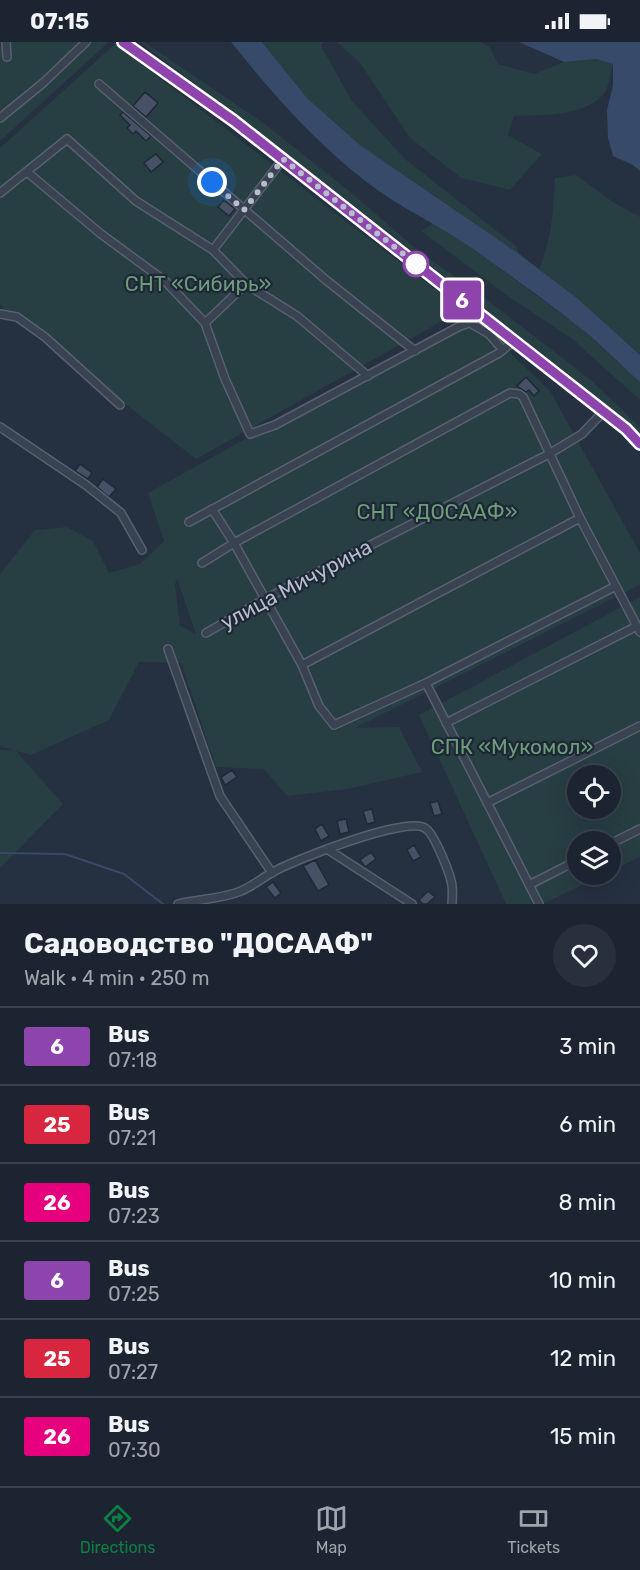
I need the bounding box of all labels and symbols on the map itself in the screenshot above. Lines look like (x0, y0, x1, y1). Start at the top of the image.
your location (197, 167, 227, 197)
unlabelled marker (403, 251, 429, 277)
park label: СНТ «Сибирь» (125, 271, 271, 296)
line badge: 6 (442, 280, 482, 320)
park label: СНТ «ДОСААФ» (356, 499, 518, 524)
street label: улица Мичурина (216, 534, 376, 634)
park label: СПК «Мукомол» (431, 734, 593, 759)

